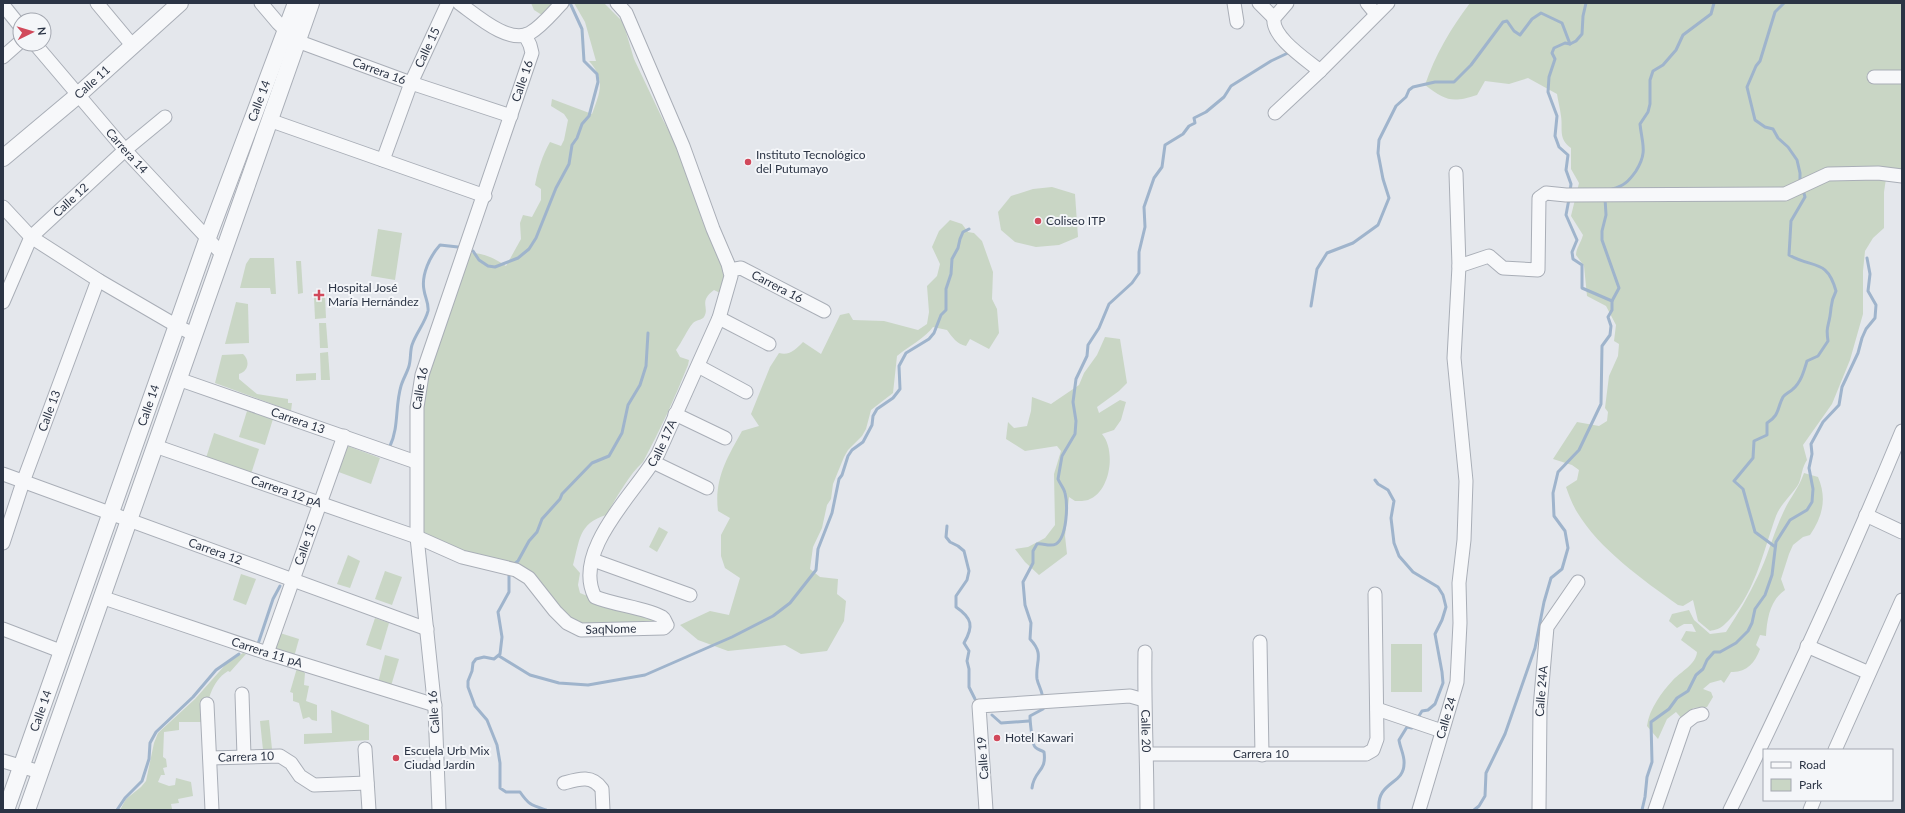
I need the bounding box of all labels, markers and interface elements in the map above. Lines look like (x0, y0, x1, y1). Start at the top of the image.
north arrow (12, 12, 52, 52)
street label: Calle 15 (411, 25, 443, 70)
text: N (36, 26, 49, 36)
street label: Carrera 16 (350, 54, 408, 88)
street label: Calle 16 (508, 58, 536, 104)
street label: Calle 11 (71, 62, 113, 102)
street label: Calle 14 (244, 78, 273, 123)
street label: Carrera 14 (103, 125, 151, 177)
place label: Instituto Tecnológico del Putumayo (756, 147, 866, 176)
marker: Instituto Tecnológico del Putumayo (743, 157, 753, 167)
street label: Calle 12 (50, 180, 91, 220)
place label: Coliseo ITP (1046, 213, 1105, 228)
marker: Coliseo ITP (1033, 216, 1043, 226)
street label: Carrera 16 (749, 267, 806, 306)
place label: Hospital José María Hernández (328, 280, 419, 309)
marker: Hospital José María Hernández (313, 289, 325, 301)
street label: Calle 16 (409, 365, 431, 411)
street label: Calle 14 (134, 382, 162, 428)
street label: Calle 13 (34, 388, 63, 434)
street label: Carrera 13 (269, 404, 327, 437)
street label: Calle 17A (644, 416, 680, 470)
street label: Carrera 12 pA (249, 472, 325, 511)
street label: Calle 15 (291, 522, 319, 567)
street label: Carrera 12 (187, 534, 244, 568)
street label: SaqNome (585, 621, 637, 637)
street label: Carrera 11 pA (230, 634, 305, 671)
street label: Calle 24A (1532, 664, 1551, 717)
street label: Calle 14 (26, 688, 55, 734)
street label: Calle 16 (425, 690, 442, 734)
street label: Calle 24 (1433, 695, 1459, 741)
street label: Calle 20 (1138, 709, 1154, 753)
place label: Hotel Kawari (1005, 730, 1074, 745)
marker: Hotel Kawari (992, 733, 1002, 743)
street label: Calle 19 (974, 736, 991, 780)
place label: Escuela Urb Mix Ciudad Jardín (404, 743, 489, 772)
street label: Carrera 10 (1233, 746, 1289, 761)
street label: Carrera 10 (218, 748, 274, 765)
legend (1763, 749, 1893, 801)
marker: Escuela Urb Mix Ciudad Jardín (391, 753, 401, 763)
text: Road (1799, 757, 1826, 772)
text: Park (1799, 777, 1823, 792)

